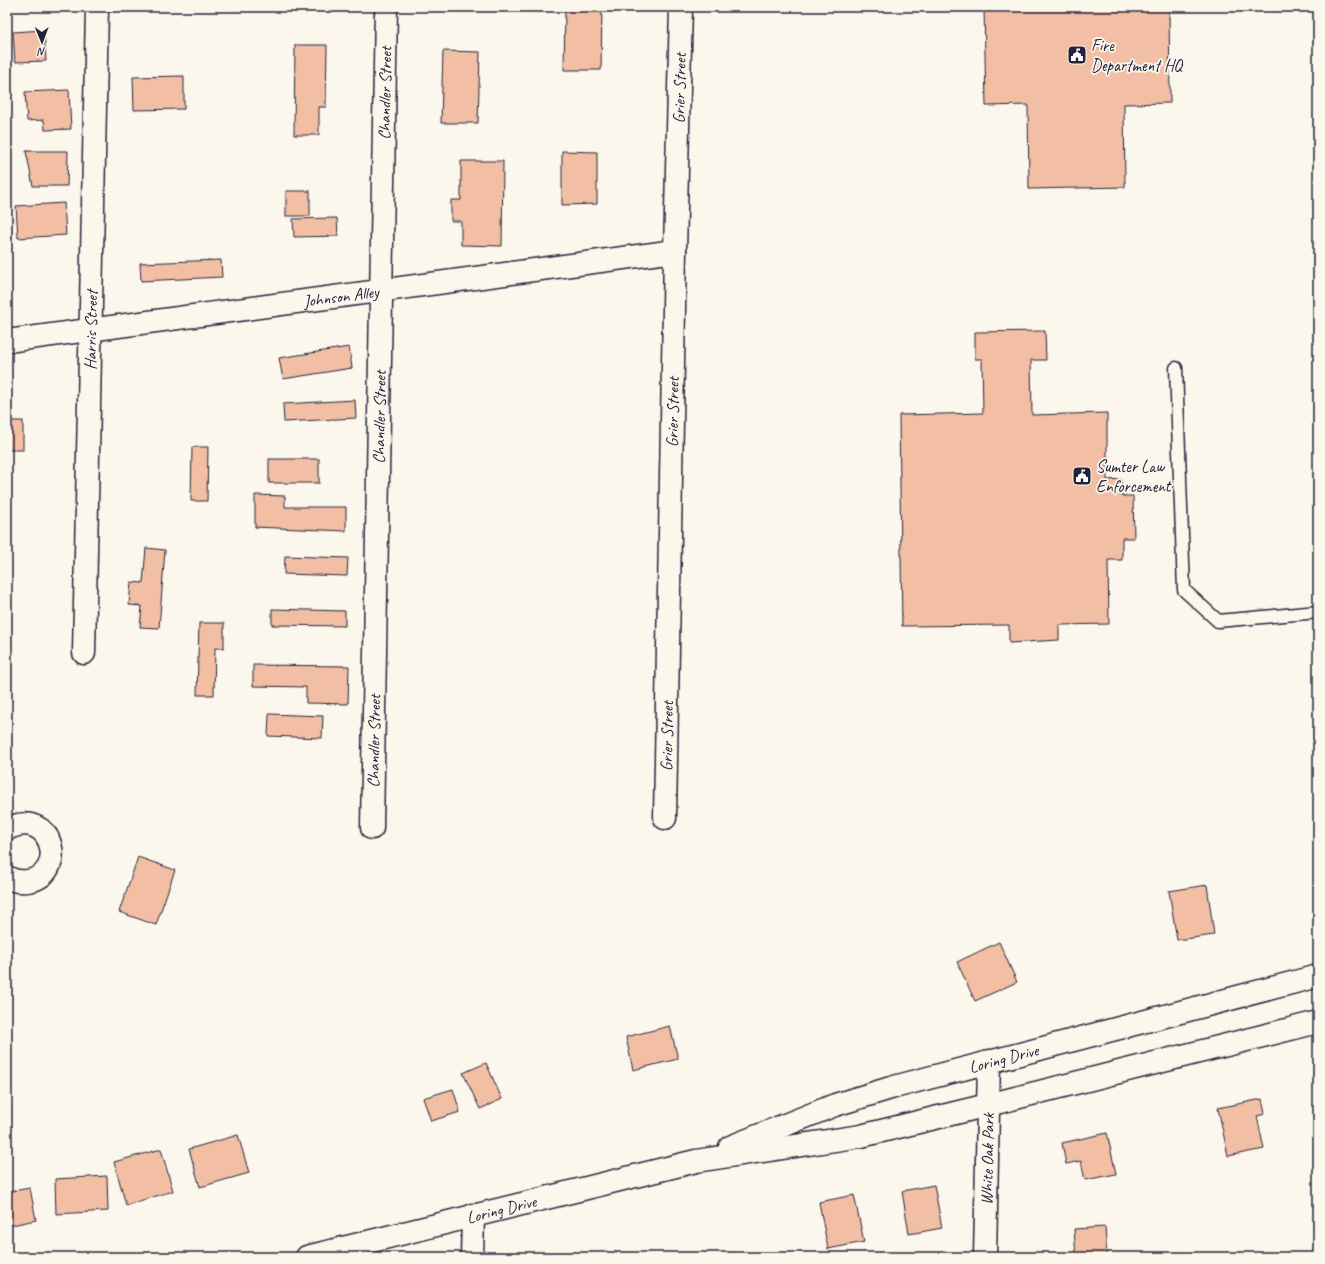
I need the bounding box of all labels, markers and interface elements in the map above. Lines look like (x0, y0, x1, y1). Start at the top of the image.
north arrow (22, 22, 62, 62)
place label: Fire Department HQ (1091, 35, 1184, 76)
street label: Chandler Street (373, 44, 396, 140)
public building icon: Fire Department HQ (1066, 44, 1088, 66)
text: N (36, 45, 46, 59)
street label: Grier Street (668, 50, 690, 123)
street label: Johnson Alley (301, 280, 381, 312)
street label: Harris Street (79, 288, 102, 370)
street label: Chandler Street (368, 368, 390, 464)
street label: Grier Street (661, 374, 683, 447)
place label: Sumter Law Enforcement (1096, 456, 1173, 497)
public building icon: Sumter Law Enforcement (1071, 465, 1093, 487)
street label: Chandler Street (362, 692, 385, 788)
street label: Grier Street (655, 698, 678, 771)
street label: Loring Drive (967, 1039, 1042, 1077)
street label: White Oak Park (976, 1111, 998, 1205)
street label: Loring Drive (464, 1190, 540, 1228)

